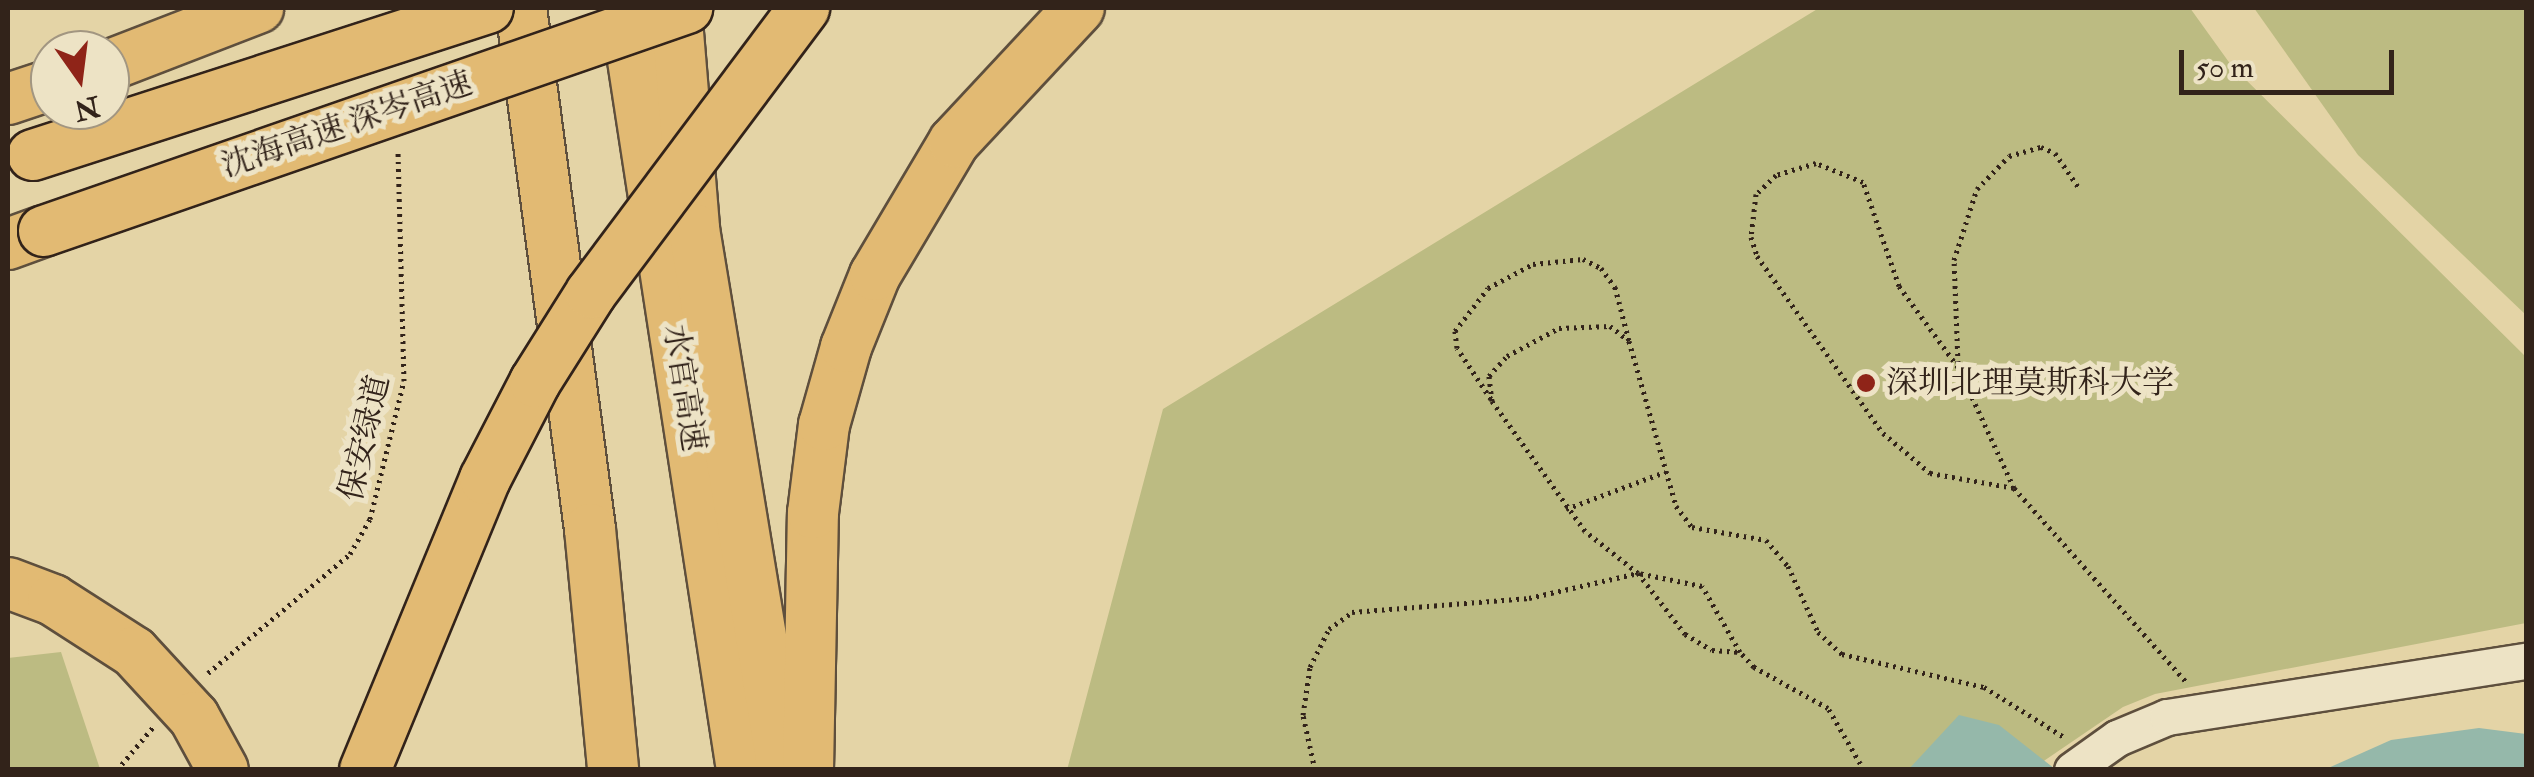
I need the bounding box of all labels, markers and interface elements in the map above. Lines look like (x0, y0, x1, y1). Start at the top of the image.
north arrow (30, 30, 130, 130)
scale bar (2184, 30, 2399, 92)
text: 50 m (2196, 49, 2254, 86)
street label: 沈海高速 深岑高速 (217, 64, 477, 186)
text: N (71, 88, 103, 128)
street label: 水官高速 (655, 322, 713, 454)
place label: 深圳北理莫斯科大学 (1886, 364, 2174, 402)
street label: 保安绿道 (332, 371, 398, 505)
marker: 深圳北理莫斯科大学 (1855, 372, 1877, 394)

